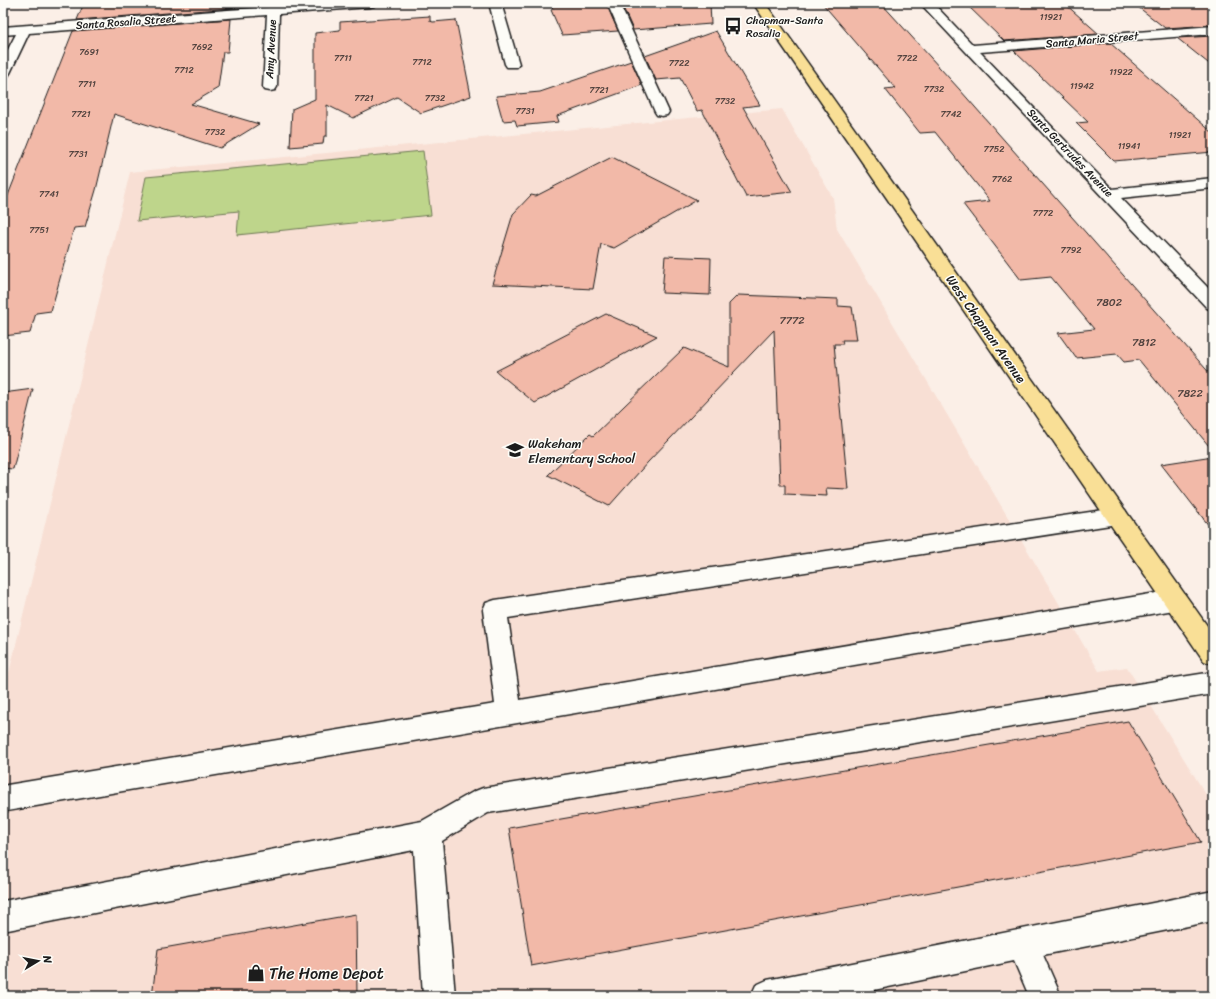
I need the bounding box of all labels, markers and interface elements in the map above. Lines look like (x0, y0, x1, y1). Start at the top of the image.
street label: Santa Rosalia Street (75, 9, 177, 35)
house number: 11921 (1040, 9, 1062, 25)
place label: Chapman-Santa Rosalia (746, 11, 824, 43)
bus stop icon: Chapman-Santa Rosalia (723, 16, 743, 36)
street label: Amy Avenue (260, 18, 282, 80)
street label: Santa Maria Street (1045, 26, 1140, 54)
house number: 7692 (192, 39, 212, 55)
house number: 7691 (79, 44, 99, 60)
house number: 7711 (334, 50, 352, 66)
house number: 7722 (897, 50, 917, 66)
house number: 7712 (412, 54, 432, 70)
house number: 7722 (669, 55, 689, 71)
house number: 7712 (174, 62, 194, 78)
house number: 11922 (1109, 64, 1133, 80)
house number: 7711 (78, 76, 96, 92)
house number: 11942 (1070, 78, 1094, 94)
house number: 7732 (924, 81, 944, 97)
house number: 7721 (589, 82, 609, 98)
house number: 7721 (354, 90, 374, 106)
house number: 7732 (425, 90, 445, 106)
house number: 7732 (715, 93, 735, 109)
house number: 7731 (515, 103, 535, 119)
street label: Santa Gertrudes Avenue (1022, 104, 1118, 202)
house number: 7721 (71, 106, 91, 122)
house number: 7742 (940, 106, 962, 122)
house number: 7732 (205, 124, 225, 140)
house number: 11921 (1169, 127, 1191, 143)
house number: 11941 (1118, 138, 1141, 154)
house number: 7752 (984, 141, 1004, 157)
house number: 7731 (68, 146, 88, 162)
house number: 7762 (992, 171, 1012, 187)
house number: 7741 (39, 186, 59, 202)
house number: 7772 (1033, 205, 1053, 221)
house number: 7751 (29, 222, 49, 238)
house number: 7792 (1061, 242, 1082, 258)
street label: West Chapman Avenue (940, 270, 1032, 388)
house number: 7802 (1096, 293, 1123, 312)
house number: 7772 (779, 311, 805, 330)
house number: 7812 (1132, 333, 1157, 352)
house number: 7822 (1177, 384, 1203, 403)
place label: Wakeham Elementary School (528, 432, 636, 470)
school or university icon: Wakeham Elementary School (505, 440, 525, 460)
north arrow (18, 941, 58, 981)
text: N (37, 953, 57, 965)
place label: The Home Depot (269, 959, 384, 988)
shop icon: The Home Depot (246, 963, 266, 983)

